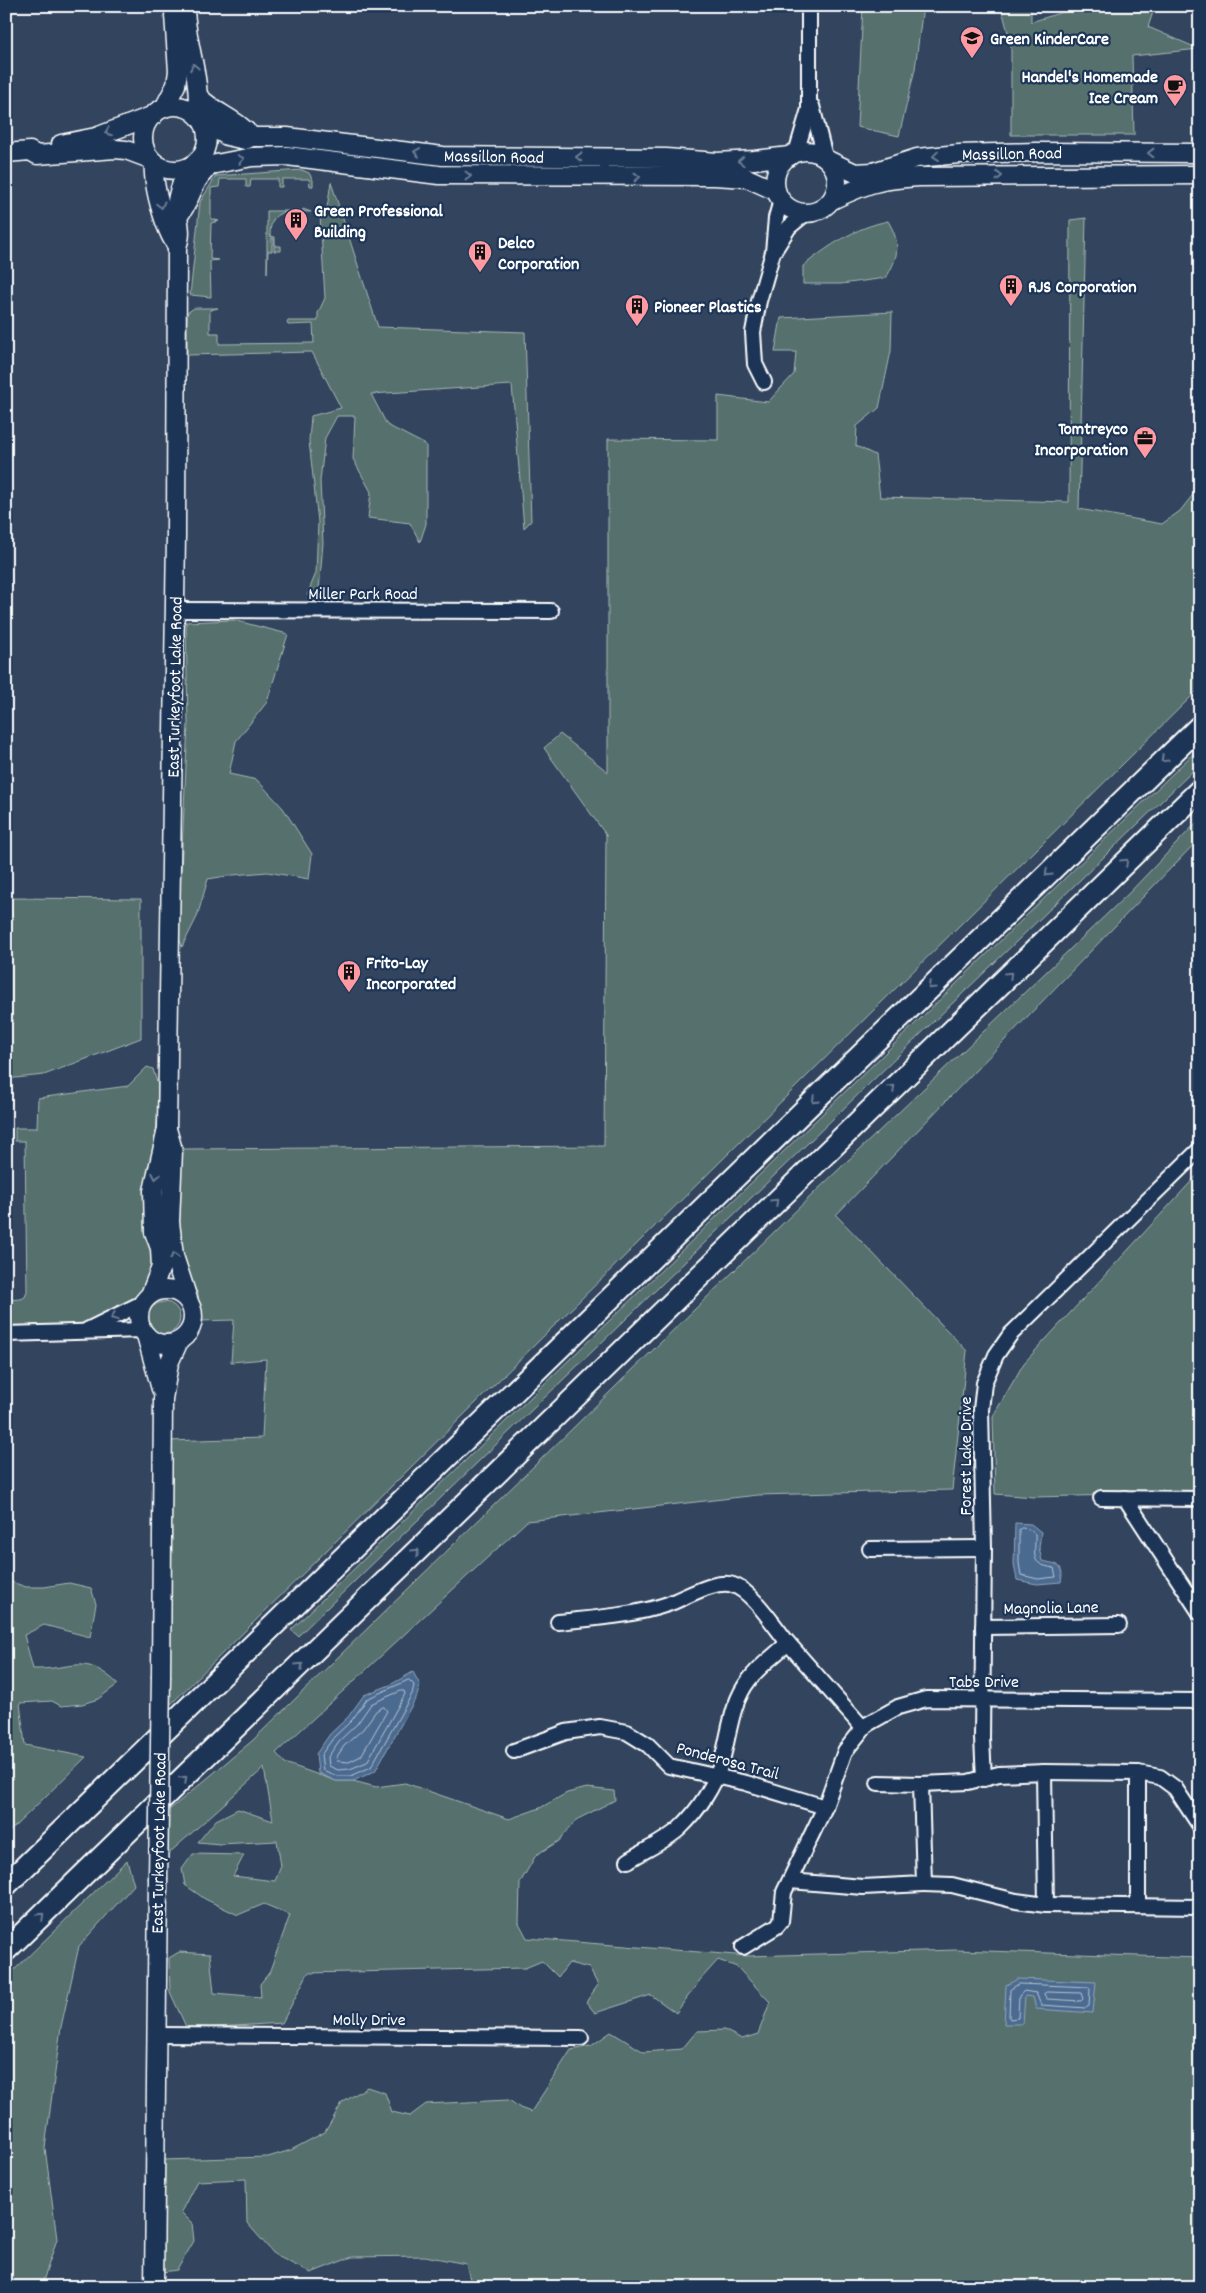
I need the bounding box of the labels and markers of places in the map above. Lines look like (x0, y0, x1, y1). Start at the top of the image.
school or university icon: Green KinderCare (959, 25, 985, 59)
place label: Green KinderCare (990, 28, 1109, 53)
place label: Handel's Homemade Ice Cream (1021, 66, 1158, 112)
cafe icon: Handel's Homemade Ice Cream (1162, 73, 1188, 107)
place label: Green Professional Building (314, 200, 443, 246)
building icon: Green Professional Building (283, 207, 309, 241)
place label: Delco Corporation (498, 232, 579, 278)
building icon: Delco Corporation (467, 239, 493, 273)
building icon: RJS Corporation (998, 273, 1024, 307)
place label: RJS Corporation (1028, 276, 1137, 301)
building icon: Pioneer Plastics (624, 293, 650, 327)
place label: Pioneer Plastics (654, 296, 762, 321)
place label: Tomtreyco Incorporation (1034, 418, 1128, 464)
office icon: Tomtreyco Incorporation (1132, 425, 1158, 459)
place label: Frito-Lay Incorporated (366, 952, 456, 998)
building icon: Frito-Lay Incorporated (336, 959, 362, 993)

